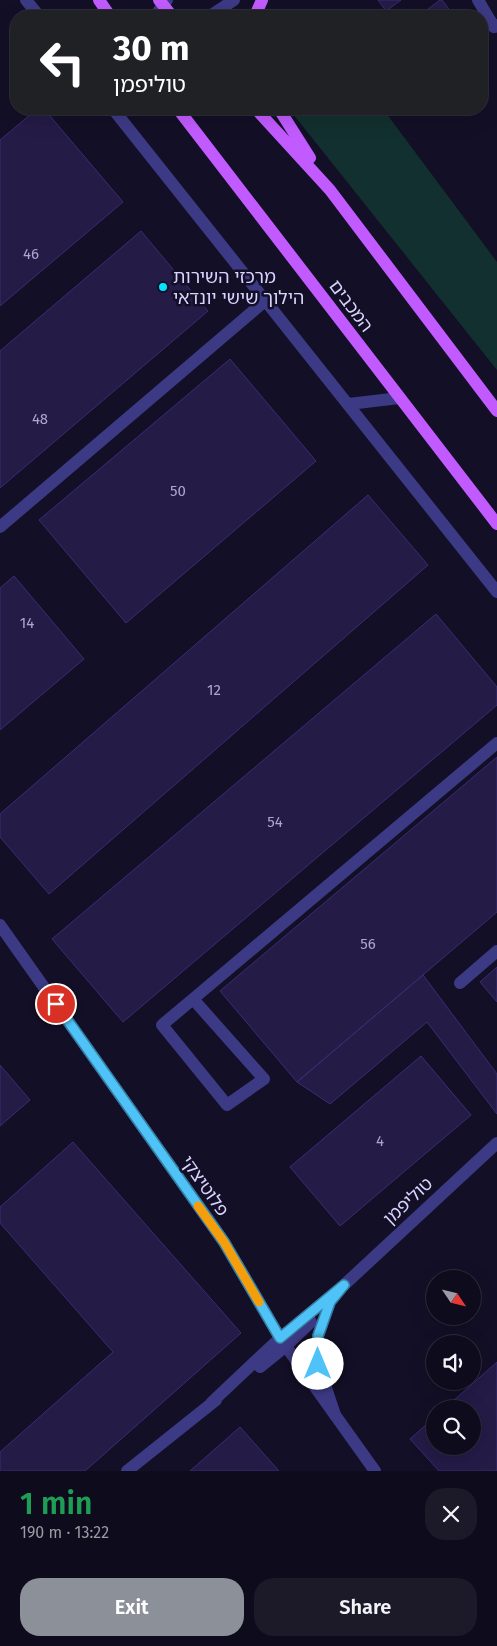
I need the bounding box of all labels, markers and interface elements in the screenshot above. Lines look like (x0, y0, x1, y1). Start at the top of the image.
text: 30 m (113, 27, 190, 69)
icon: left (30, 30, 95, 95)
text: טוליפמן (113, 71, 186, 98)
house number: 46 (23, 245, 39, 263)
place label: מרכזי השירות הילוך שישי יונדאי (173, 266, 304, 309)
street label: המכבים (324, 276, 378, 336)
marker: מרכזי השירות הילוך שישי יונדאי (157, 281, 169, 293)
house number: 48 (32, 410, 48, 428)
house number: 50 (170, 482, 186, 500)
house number: 14 (20, 614, 34, 632)
house number: 12 (207, 681, 221, 699)
house number: 54 (267, 813, 283, 831)
house number: 56 (360, 935, 376, 953)
pin (35, 983, 77, 1025)
icon: arrive (42, 990, 70, 1018)
house number: 4 (376, 1132, 384, 1150)
street label: פלוטיצקי (176, 1152, 234, 1220)
street label: טוליפמן (379, 1173, 437, 1229)
north arrow (426, 1270, 481, 1325)
map controls (426, 1270, 481, 1455)
button: sound (426, 1335, 481, 1390)
position arrow (291, 1337, 343, 1389)
button: search (426, 1400, 481, 1455)
text: 1 min (20, 1486, 92, 1522)
button: close (425, 1488, 477, 1540)
text: 190 m · 13:22 (20, 1523, 109, 1542)
button: Exit (20, 1578, 244, 1636)
button: Share (254, 1578, 477, 1636)

